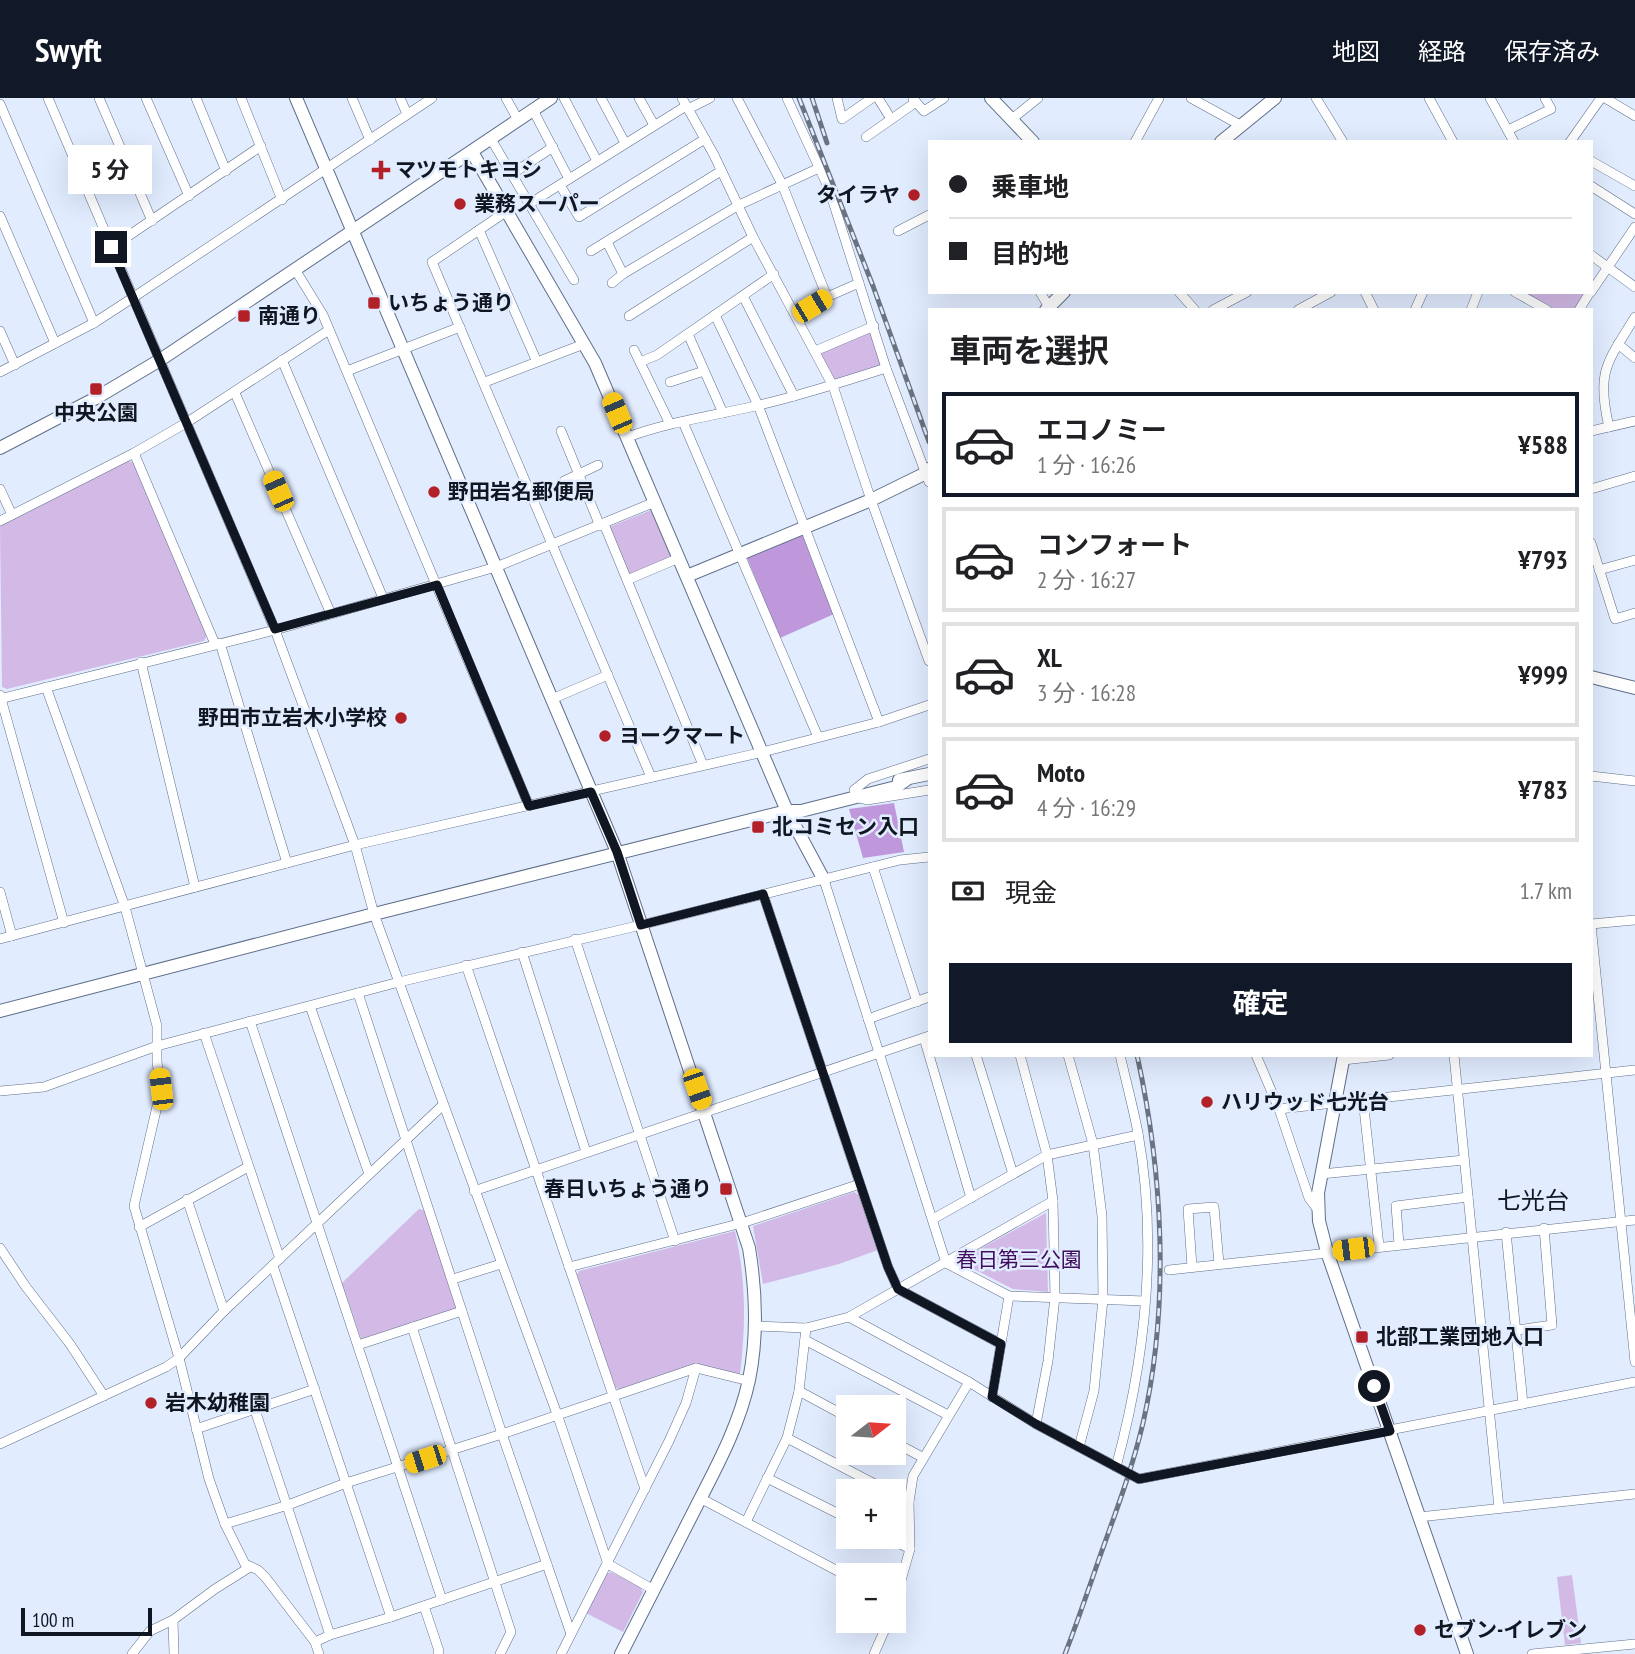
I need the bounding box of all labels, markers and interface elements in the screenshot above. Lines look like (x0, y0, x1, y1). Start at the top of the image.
text: Swyft (35, 28, 102, 71)
text: 地図 (1332, 36, 1380, 67)
text: 経路 (1418, 36, 1466, 67)
text: 保存済み (1504, 36, 1600, 67)
callout: 5 分 (69, 145, 153, 194)
text: 5 分 (91, 155, 129, 184)
place label: マツモトキヨシ (395, 156, 542, 183)
marker: マツモトキヨシ (373, 162, 389, 178)
text: 乗車地 (991, 170, 1069, 203)
place label: タイラヤ (816, 181, 900, 208)
marker: タイラヤ (906, 187, 922, 203)
place label: 業務スーパー (474, 190, 600, 217)
marker: 業務スーパー (452, 196, 468, 212)
route end (95, 231, 127, 263)
text: 目的地 (991, 237, 1069, 270)
car (789, 286, 836, 326)
place label: いちょう通り (388, 289, 514, 316)
marker: いちょう通り (366, 295, 382, 311)
place label: 南通り (258, 302, 321, 329)
marker: 南通り (236, 308, 252, 324)
text: 車両を選択 (949, 329, 1109, 371)
marker: 中央公園 (88, 381, 104, 397)
car (600, 390, 635, 436)
place label: 中央公園 (54, 399, 138, 426)
icon: car (953, 413, 1016, 476)
text: エコノミー (1037, 413, 1167, 446)
text: ¥588 (1518, 428, 1568, 461)
text: 1 分 · 16:26 (1037, 450, 1136, 479)
car (260, 468, 297, 514)
place label: 野田岩名郵便局 (448, 478, 595, 505)
marker: 野田岩名郵便局 (426, 484, 442, 500)
icon: car (953, 528, 1016, 591)
text: コンフォート (1037, 528, 1192, 561)
text: ¥793 (1518, 543, 1568, 576)
text: 2 分 · 16:27 (1037, 565, 1136, 594)
text: XL (1037, 641, 1062, 674)
icon: car (953, 643, 1016, 706)
text: ¥999 (1518, 658, 1568, 691)
text: 3 分 · 16:28 (1037, 678, 1136, 707)
place label: 野田市立岩木小学校 (198, 704, 387, 731)
marker: 野田市立岩木小学校 (393, 710, 409, 726)
place label: ヨークマート (619, 722, 745, 749)
marker: ヨークマート (597, 728, 613, 744)
text: Moto (1037, 756, 1085, 789)
icon: car (953, 758, 1016, 821)
text: ¥783 (1518, 773, 1568, 806)
text: 4 分 · 16:29 (1037, 793, 1136, 822)
place label: 北コミセン入口 (772, 813, 919, 840)
marker: 北コミセン入口 (750, 819, 766, 835)
icon: cash (949, 872, 987, 910)
text: 現金 (1005, 876, 1057, 909)
text: 1.7 km (1519, 876, 1572, 905)
button: 確定 (949, 963, 1572, 1043)
car (681, 1066, 714, 1112)
car (149, 1067, 174, 1111)
place label: ハリウッド七光台 (1221, 1088, 1389, 1115)
marker: ハリウッド七光台 (1199, 1094, 1215, 1110)
place label: 春日いちょう通り (544, 1175, 712, 1202)
marker: 春日いちょう通り (718, 1181, 734, 1197)
district label: 七光台 (1497, 1185, 1569, 1216)
car (1331, 1236, 1376, 1262)
park label: 春日第三公園 (956, 1246, 1082, 1273)
place label: 北部工業団地入口 (1376, 1323, 1544, 1350)
marker: 北部工業団地入口 (1354, 1329, 1370, 1345)
route start (1358, 1370, 1390, 1402)
place label: 岩木幼稚園 (165, 1389, 270, 1416)
marker: 岩木幼稚園 (143, 1395, 159, 1411)
north arrow (836, 1395, 906, 1465)
map controls (836, 1395, 906, 1633)
car (402, 1443, 449, 1475)
button: + (836, 1479, 906, 1549)
button: − (836, 1563, 906, 1633)
scale bar (21, 1605, 152, 1637)
text: 100 m (32, 1608, 74, 1632)
place label: セブン-イレブン (1434, 1616, 1587, 1643)
marker: セブン-イレブン (1412, 1622, 1428, 1638)

